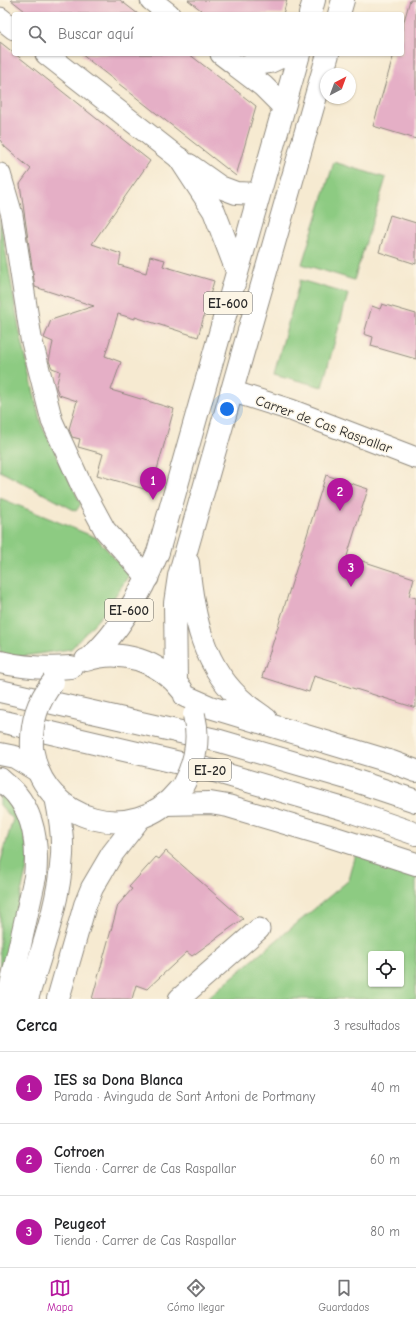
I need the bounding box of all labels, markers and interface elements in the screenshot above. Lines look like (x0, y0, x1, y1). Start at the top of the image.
search box (12, 12, 404, 56)
icon: search (26, 23, 48, 45)
text: Buscar aquí (58, 25, 134, 43)
north arrow (320, 68, 356, 104)
road number: EI-600 (204, 292, 252, 314)
street label: Carrer de Cas Raspallar (253, 392, 395, 457)
your location (217, 399, 237, 419)
pin: 1 (140, 467, 166, 500)
pin: 2 (327, 478, 353, 511)
pin: 3 (338, 554, 364, 587)
road number: EI-600 (105, 599, 153, 621)
road number: EI-20 (189, 759, 231, 781)
map controls (368, 951, 404, 987)
button: locate (368, 951, 404, 987)
text: Cerca (16, 1016, 58, 1035)
text: 3 resultados (334, 1018, 400, 1033)
text: IES sa Dona Blanca (54, 1071, 183, 1089)
text: 1 (26, 1080, 32, 1095)
text: 40 m (371, 1080, 400, 1095)
text: Parada · Avinguda de Sant Antoni de Portmany (54, 1089, 315, 1104)
text: Cotroen (54, 1143, 105, 1161)
text: 2 (26, 1152, 32, 1167)
text: 60 m (370, 1152, 400, 1167)
text: Tienda · Carrer de Cas Raspallar (54, 1161, 236, 1176)
text: Peugeot (54, 1215, 106, 1233)
text: 3 (26, 1224, 32, 1239)
text: 80 m (370, 1224, 400, 1239)
text: Tienda · Carrer de Cas Raspallar (54, 1233, 236, 1248)
tab: Mapa (47, 1277, 73, 1314)
tab: Cómo llegar (167, 1277, 224, 1314)
tab: Guardados (318, 1277, 369, 1314)

